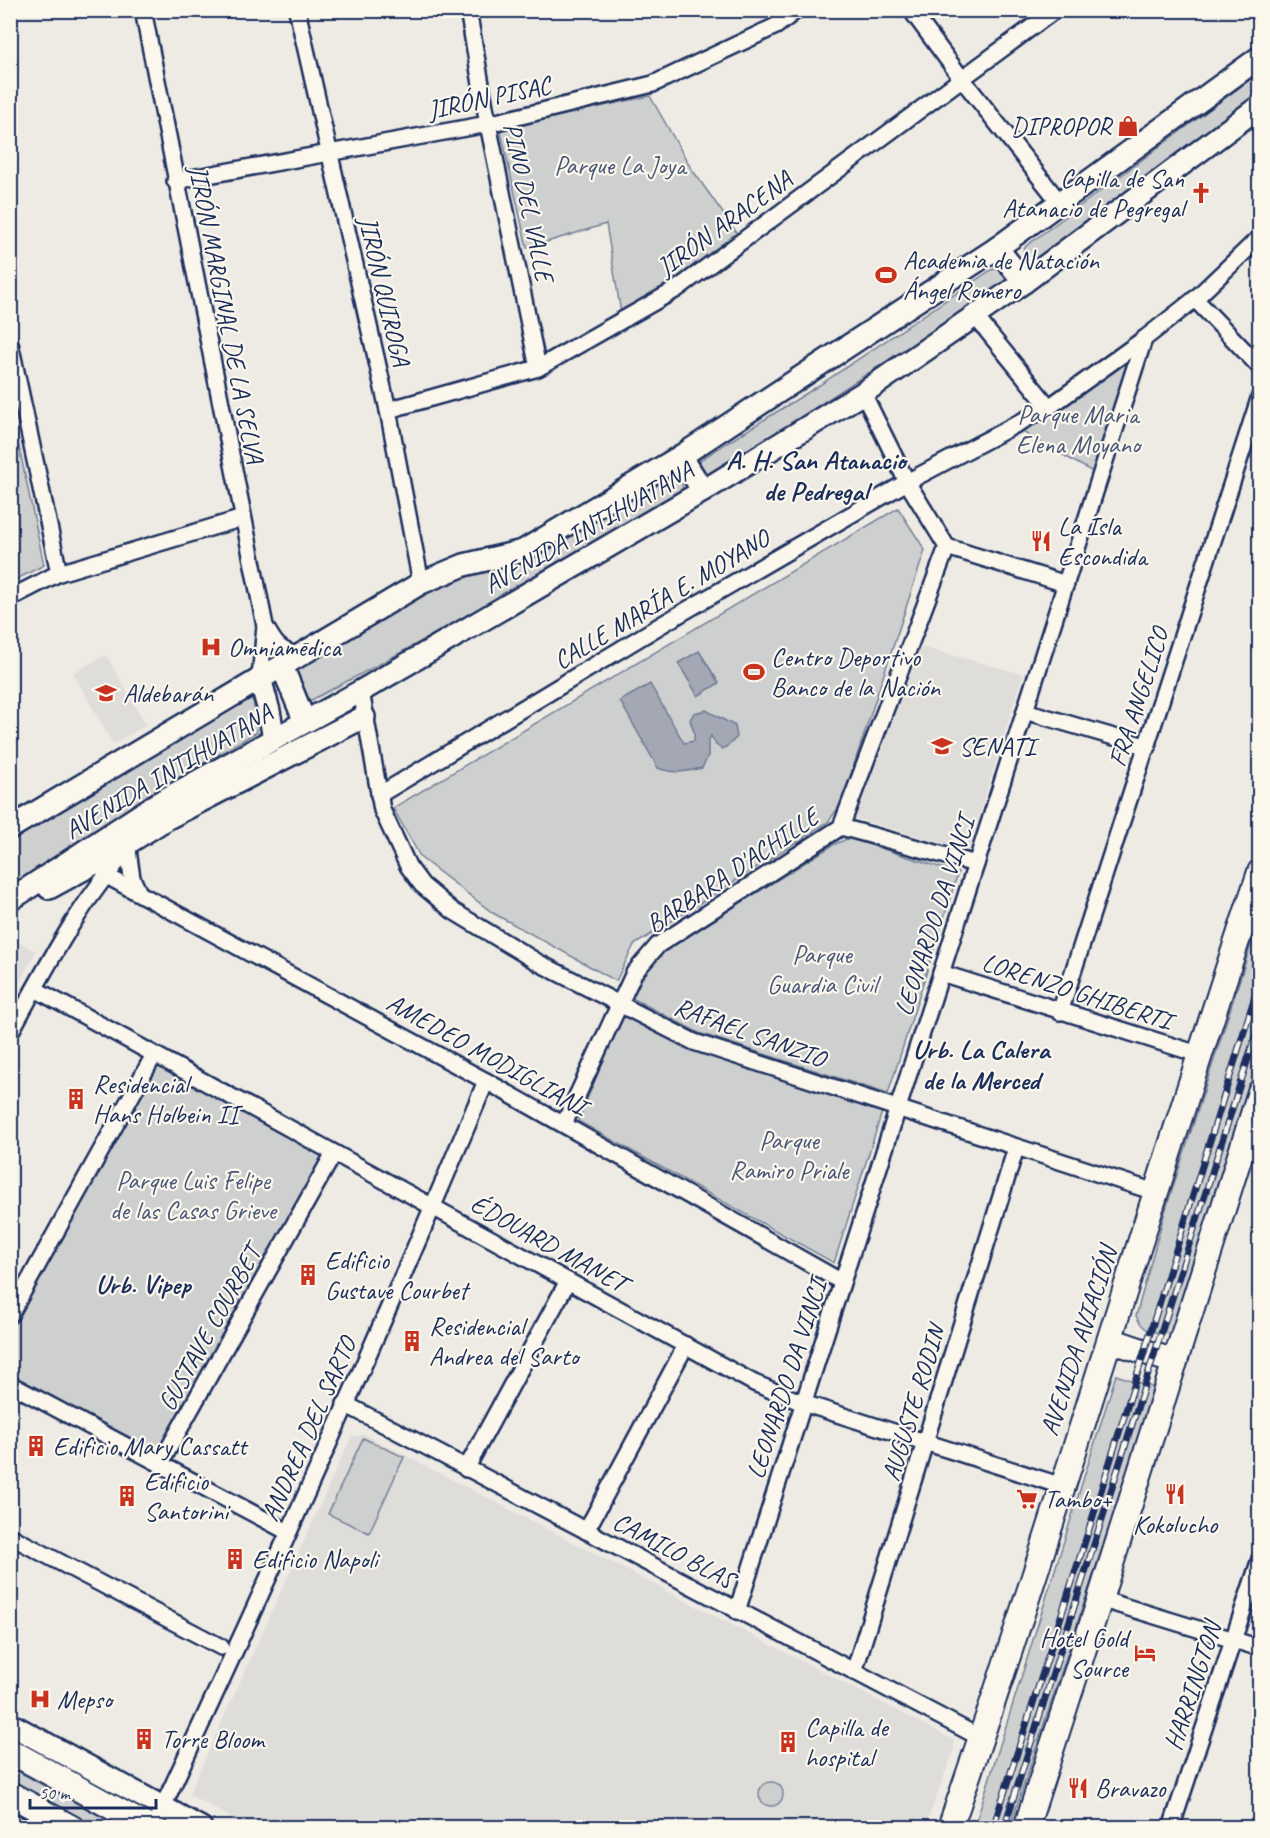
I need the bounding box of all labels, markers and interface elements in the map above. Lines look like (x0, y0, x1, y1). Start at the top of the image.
street label: JIRÓN PISAC (423, 68, 556, 127)
place label: DIPROPOR (1011, 110, 1114, 143)
shop icon: DIPROPOR (1116, 114, 1140, 138)
street label: PINO DEL VALLE (496, 120, 562, 288)
park label: Parque La Joya (554, 149, 688, 182)
street label: JIRÓN MARGINAL DE LA SELVA (181, 161, 272, 468)
street label: JIRÓN ARACENA (649, 162, 800, 285)
place label: Capilla de San Atanacio de Pegregal (1002, 162, 1189, 225)
church icon: Capilla de San Atanacio de Pegregal (1189, 181, 1213, 205)
street label: JIRÓN QUIROGA (351, 211, 418, 371)
place label: Academia de Natación Ángel Romero (903, 244, 1100, 307)
sports icon: Academia de Natación Ángel Romero (874, 263, 898, 287)
park label: Parque Maria Elena Moyano (1016, 398, 1143, 461)
district label: A. H. San Atanacio de Pedregal (726, 443, 908, 508)
street label: AVENIDA INTIHUATANA (477, 453, 701, 601)
place label: La Isla Escondida (1058, 510, 1149, 573)
street label: CALLE MARÍA E. MOYANO (547, 520, 778, 677)
restaurant icon: La Isla Escondida (1029, 529, 1053, 553)
street label: FRA ANGELICO (1101, 621, 1177, 771)
place label: Omniamēdica (228, 631, 342, 664)
hospital icon: Omniamēdica (199, 635, 223, 659)
place label: Centro Deportivo Banco de la Nación (771, 641, 941, 704)
sports icon: Centro Deportivo Banco de la Nación (742, 660, 766, 684)
place label: Aldebarán (123, 677, 215, 710)
school or university icon: Aldebarán (94, 681, 118, 705)
street label: AVENIDA INTIHUATANA (58, 695, 280, 847)
place label: SENATI (959, 730, 1041, 763)
school or university icon: SENATI (930, 734, 954, 758)
street label: BARBARA D'ACHILLE (640, 798, 828, 940)
street label: LEONARDO DA VINCI (887, 807, 984, 1020)
park label: Parque Guardia Civil (767, 938, 881, 1001)
street label: LORENZO GHIBERTI (978, 945, 1181, 1039)
street label: AMEDEO MODIGLIANI (381, 986, 597, 1126)
street label: RAFAEL SANZIO (670, 990, 833, 1076)
district label: Urb. La Calera de la Merced (913, 1032, 1051, 1097)
place label: Residencial Hans Holbein II (93, 1068, 244, 1131)
building icon: Residencial Hans Holbein II (64, 1087, 88, 1111)
park label: Parque Ramiro Priale (730, 1124, 850, 1187)
park label: Parque Luis Felipe de las Casas Grieve (110, 1164, 279, 1227)
street label: ÉDOUARD MANET (465, 1187, 639, 1303)
street label: GUSTAVE COURBET (150, 1235, 271, 1417)
street label: AVENIDA AVIACIÓN (1032, 1238, 1126, 1440)
place label: Edificio Gustave Courbet (325, 1244, 471, 1307)
building icon: Edificio Gustave Courbet (296, 1263, 320, 1287)
district label: Urb. Vipep (96, 1267, 192, 1301)
street label: LEONARDO DA VINCI (739, 1270, 836, 1483)
place label: Residencial Andrea del Sarto (429, 1310, 581, 1373)
street label: AUGUSTE RODIN (874, 1317, 954, 1485)
street label: ANDREA DEL SARTO (253, 1329, 365, 1526)
building icon: Residencial Andrea del Sarto (400, 1329, 424, 1353)
place label: Edificio Mary Cassatt (53, 1430, 249, 1463)
building icon: Edificio Mary Cassatt (24, 1434, 48, 1458)
place label: Edificio Santorini (144, 1465, 231, 1528)
restaurant icon: Kokolucho (1163, 1482, 1187, 1506)
place label: Tambo+ (1044, 1483, 1113, 1516)
building icon: Edificio Santorini (115, 1484, 139, 1508)
supermarket icon: Tambo+ (1015, 1487, 1039, 1511)
street label: CAMILO BLAS (607, 1505, 744, 1598)
place label: Kokolucho (1133, 1508, 1219, 1541)
place label: Edificio Napoli (252, 1543, 381, 1576)
building icon: Edificio Napoli (223, 1547, 247, 1571)
street label: HARRINGTON (1156, 1614, 1230, 1754)
place label: Hotel Gold Source (1040, 1622, 1132, 1685)
hotel icon: Hotel Gold Source (1133, 1641, 1157, 1665)
place label: Mepso (57, 1683, 115, 1716)
hospital icon: Mepso (28, 1687, 52, 1711)
place label: Capilla de hospital (805, 1711, 890, 1774)
place label: Torre Bloom (161, 1723, 266, 1756)
building icon: Torre Bloom (132, 1727, 156, 1751)
building icon: Capilla de hospital (776, 1730, 800, 1754)
scale bar (30, 1772, 156, 1810)
place label: Bravazo (1095, 1772, 1167, 1805)
restaurant icon: Bravazo (1066, 1776, 1090, 1800)
text: 50 m (39, 1782, 72, 1804)

